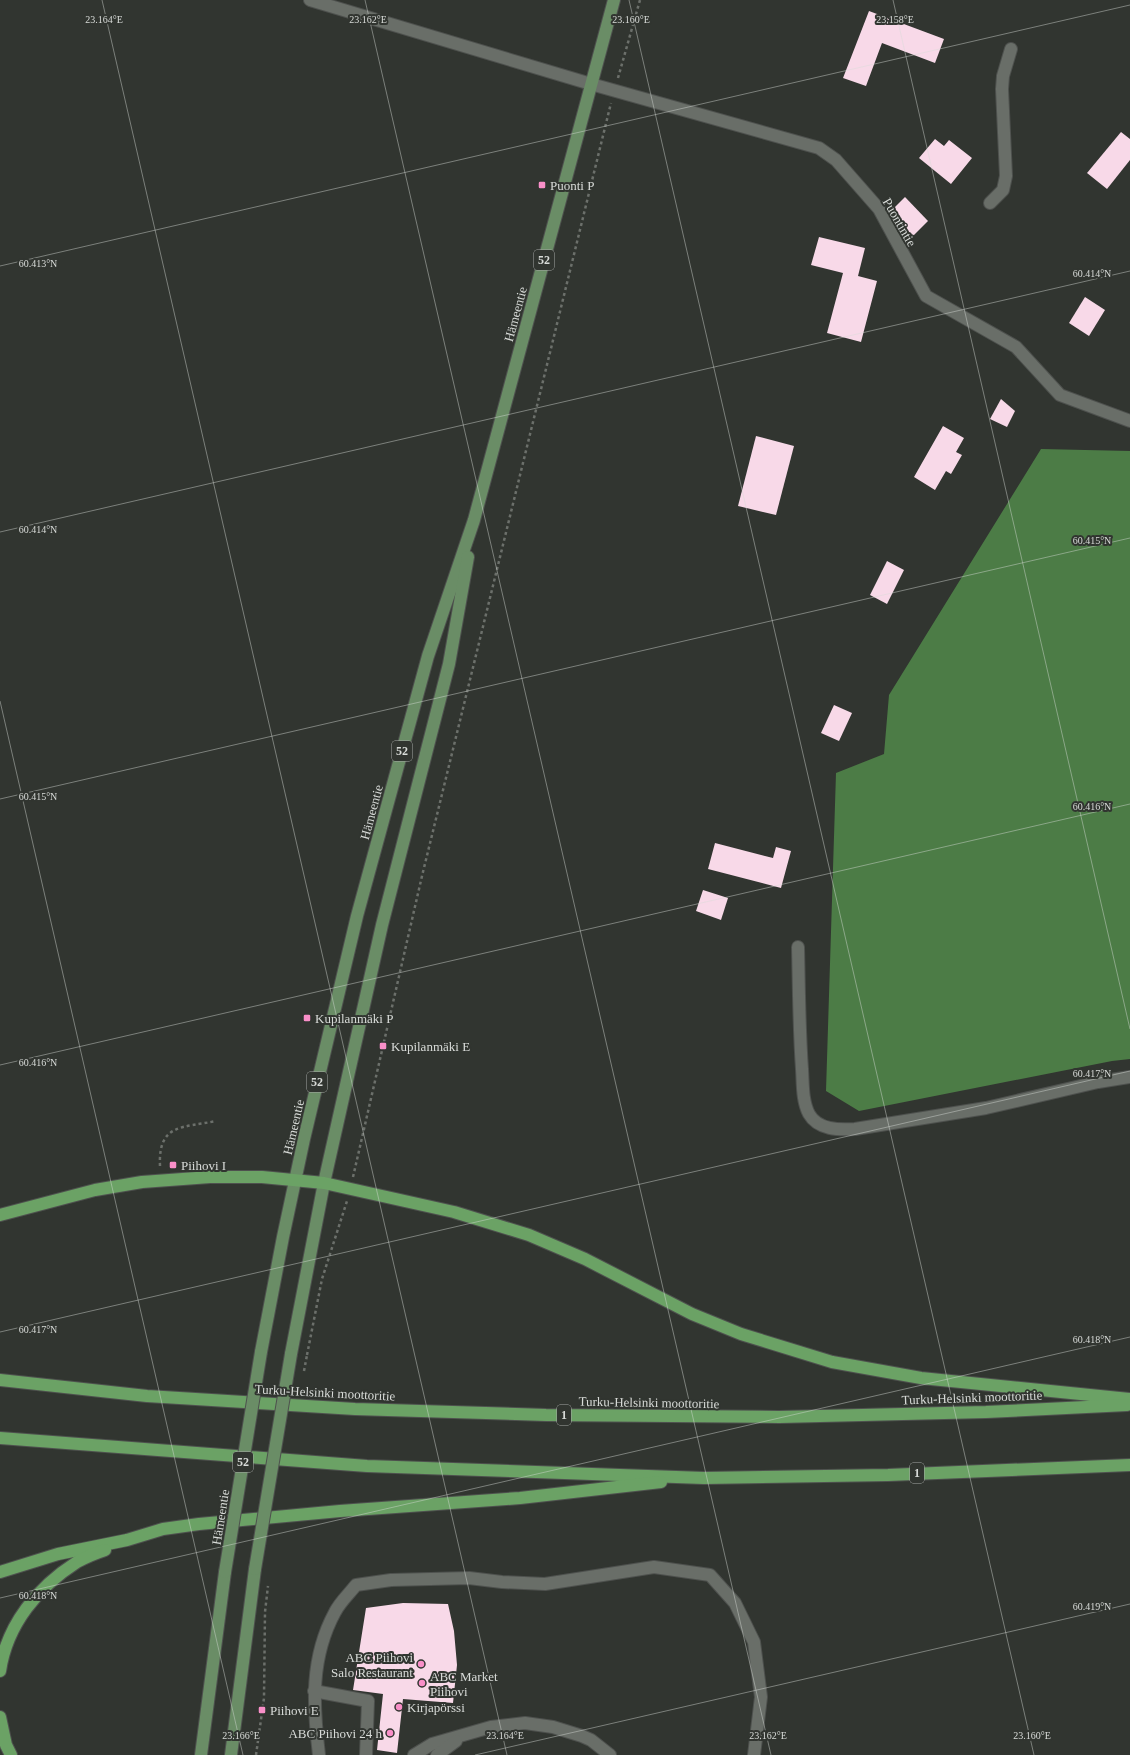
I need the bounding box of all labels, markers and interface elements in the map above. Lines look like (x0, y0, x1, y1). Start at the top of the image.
text: 23.164°E (85, 14, 123, 25)
text: 23.162°E (349, 14, 387, 25)
text: 23.160°E (612, 14, 650, 25)
text: 23.158°E (876, 14, 914, 25)
place label: Puonti P (550, 178, 594, 193)
marker: Puonti P (537, 180, 547, 190)
street label: Puontintie (880, 195, 920, 249)
road number: 52 (534, 250, 554, 270)
text: 60.413°N (19, 258, 57, 269)
text: 60.414°N (1073, 268, 1111, 279)
street label: Hämeentie (501, 285, 530, 343)
text: 60.414°N (19, 524, 57, 535)
text: 60.415°N (1073, 535, 1111, 546)
road number: 52 (392, 741, 412, 761)
street label: Hämeentie (357, 783, 386, 841)
text: 60.415°N (19, 791, 57, 802)
text: 60.416°N (1073, 801, 1111, 812)
place label: Kupilanmäki P (315, 1011, 393, 1026)
marker: Kupilanmäki P (302, 1013, 312, 1023)
place label: Kupilanmäki E (391, 1039, 470, 1054)
marker: Kupilanmäki E (378, 1041, 388, 1051)
text: 60.416°N (19, 1057, 57, 1068)
text: 60.417°N (1073, 1068, 1111, 1079)
road number: 52 (307, 1072, 327, 1092)
street label: Hämeentie (280, 1098, 307, 1156)
place label: Piihovi I (181, 1158, 226, 1173)
marker: Piihovi I (168, 1160, 178, 1170)
text: 60.417°N (19, 1324, 57, 1335)
text: 60.418°N (1073, 1334, 1111, 1345)
street label: Turku-Helsinki moottoritie (254, 1381, 396, 1404)
street label: Turku-Helsinki moottoritie (901, 1388, 1043, 1407)
street label: Turku-Helsinki moottoritie (579, 1394, 720, 1411)
road number: 1 (557, 1405, 571, 1425)
road number: 52 (233, 1452, 253, 1472)
road number: 1 (910, 1463, 924, 1483)
street label: Hämeentie (209, 1488, 232, 1546)
text: 60.418°N (19, 1590, 57, 1601)
text: 60.419°N (1073, 1601, 1111, 1612)
place label: ABC Piihovi Salo Restaurant (331, 1650, 413, 1680)
marker: ABC Piihovi Salo Restaurant (416, 1659, 426, 1669)
place label: ABC Market Piihovi (430, 1669, 498, 1699)
marker: ABC Market Piihovi (417, 1678, 427, 1688)
place label: Kirjapörssi (407, 1700, 465, 1715)
marker: Kirjapörssi (394, 1702, 404, 1712)
place label: Piihovi E (270, 1703, 319, 1718)
marker: Piihovi E (257, 1705, 267, 1715)
place label: ABC Piihovi 24 h (288, 1726, 382, 1741)
marker: ABC Piihovi 24 h (385, 1728, 395, 1738)
text: 23.166°E (222, 1730, 260, 1741)
text: 23.164°E (486, 1730, 524, 1741)
text: 23.162°E (749, 1730, 787, 1741)
text: 23.160°E (1013, 1730, 1051, 1741)

